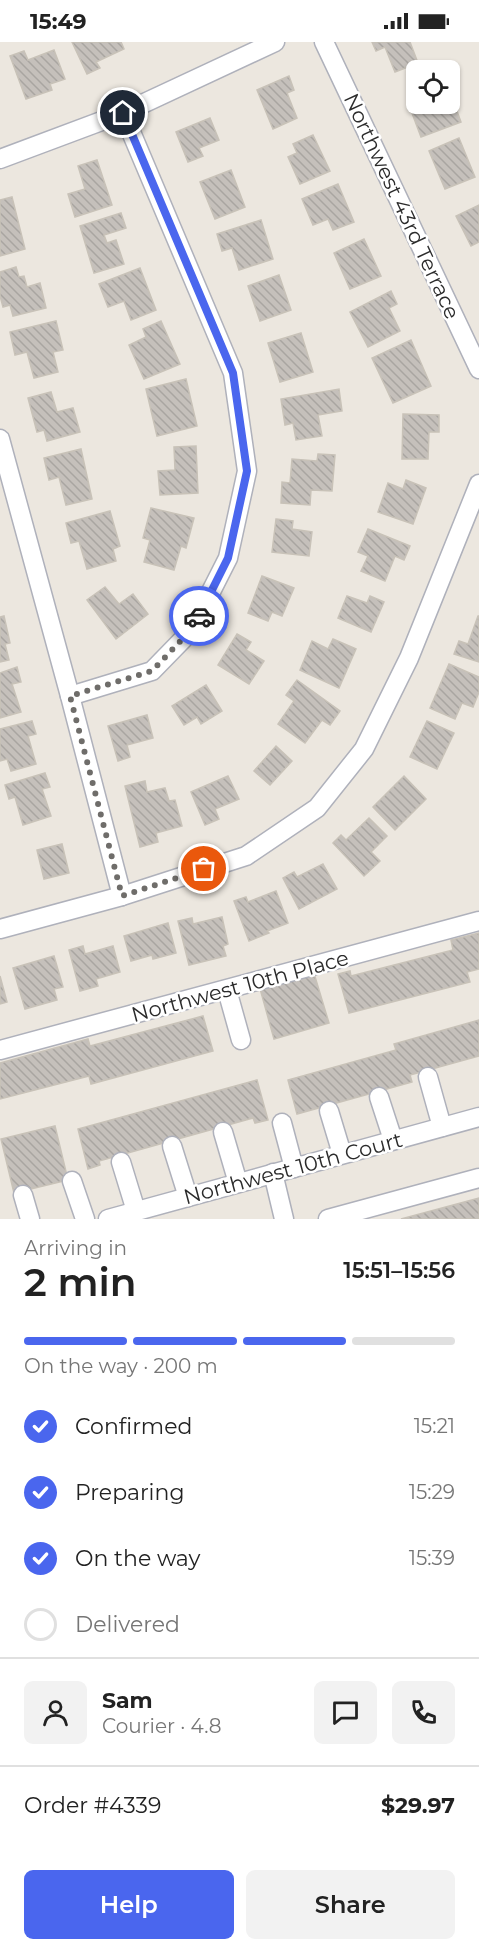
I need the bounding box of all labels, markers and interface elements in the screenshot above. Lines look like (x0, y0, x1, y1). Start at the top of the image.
text: 15:49 (30, 8, 87, 35)
map controls (406, 60, 460, 114)
button: locate (406, 60, 460, 114)
pin (97, 87, 148, 138)
street label: Northwest 43rd Terrace (339, 89, 465, 323)
icon: home (106, 96, 139, 129)
courier (169, 586, 229, 646)
icon: car (183, 600, 216, 633)
pin (178, 843, 229, 894)
icon: bag (187, 852, 220, 885)
street label: Northwest 10th Place (129, 945, 351, 1027)
street label: Northwest 10th Court (181, 1127, 405, 1209)
text: Arriving in (24, 1236, 127, 1260)
text: 15:51–15:56 (343, 1257, 455, 1284)
text: 2 min (24, 1258, 137, 1306)
text: On the way · 200 m (24, 1354, 218, 1378)
icon: check (24, 1410, 57, 1443)
text: Confirmed (75, 1413, 192, 1440)
text: 15:21 (414, 1414, 455, 1438)
icon: check (24, 1476, 57, 1509)
text: Preparing (75, 1479, 184, 1506)
text: 15:29 (409, 1480, 455, 1504)
icon: check (24, 1542, 57, 1575)
text: On the way (75, 1545, 200, 1572)
text: 15:39 (409, 1546, 455, 1570)
text: Delivered (75, 1611, 180, 1638)
button: person (24, 1681, 87, 1744)
button: chat (314, 1681, 377, 1744)
button: phone (392, 1681, 455, 1744)
text: Sam (102, 1687, 153, 1714)
text: Courier · 4.8 (102, 1714, 221, 1738)
text: Order #4339 (24, 1792, 161, 1819)
text: $29.97 (381, 1792, 455, 1819)
button: Help (24, 1870, 234, 1939)
button: Share (246, 1870, 455, 1939)

